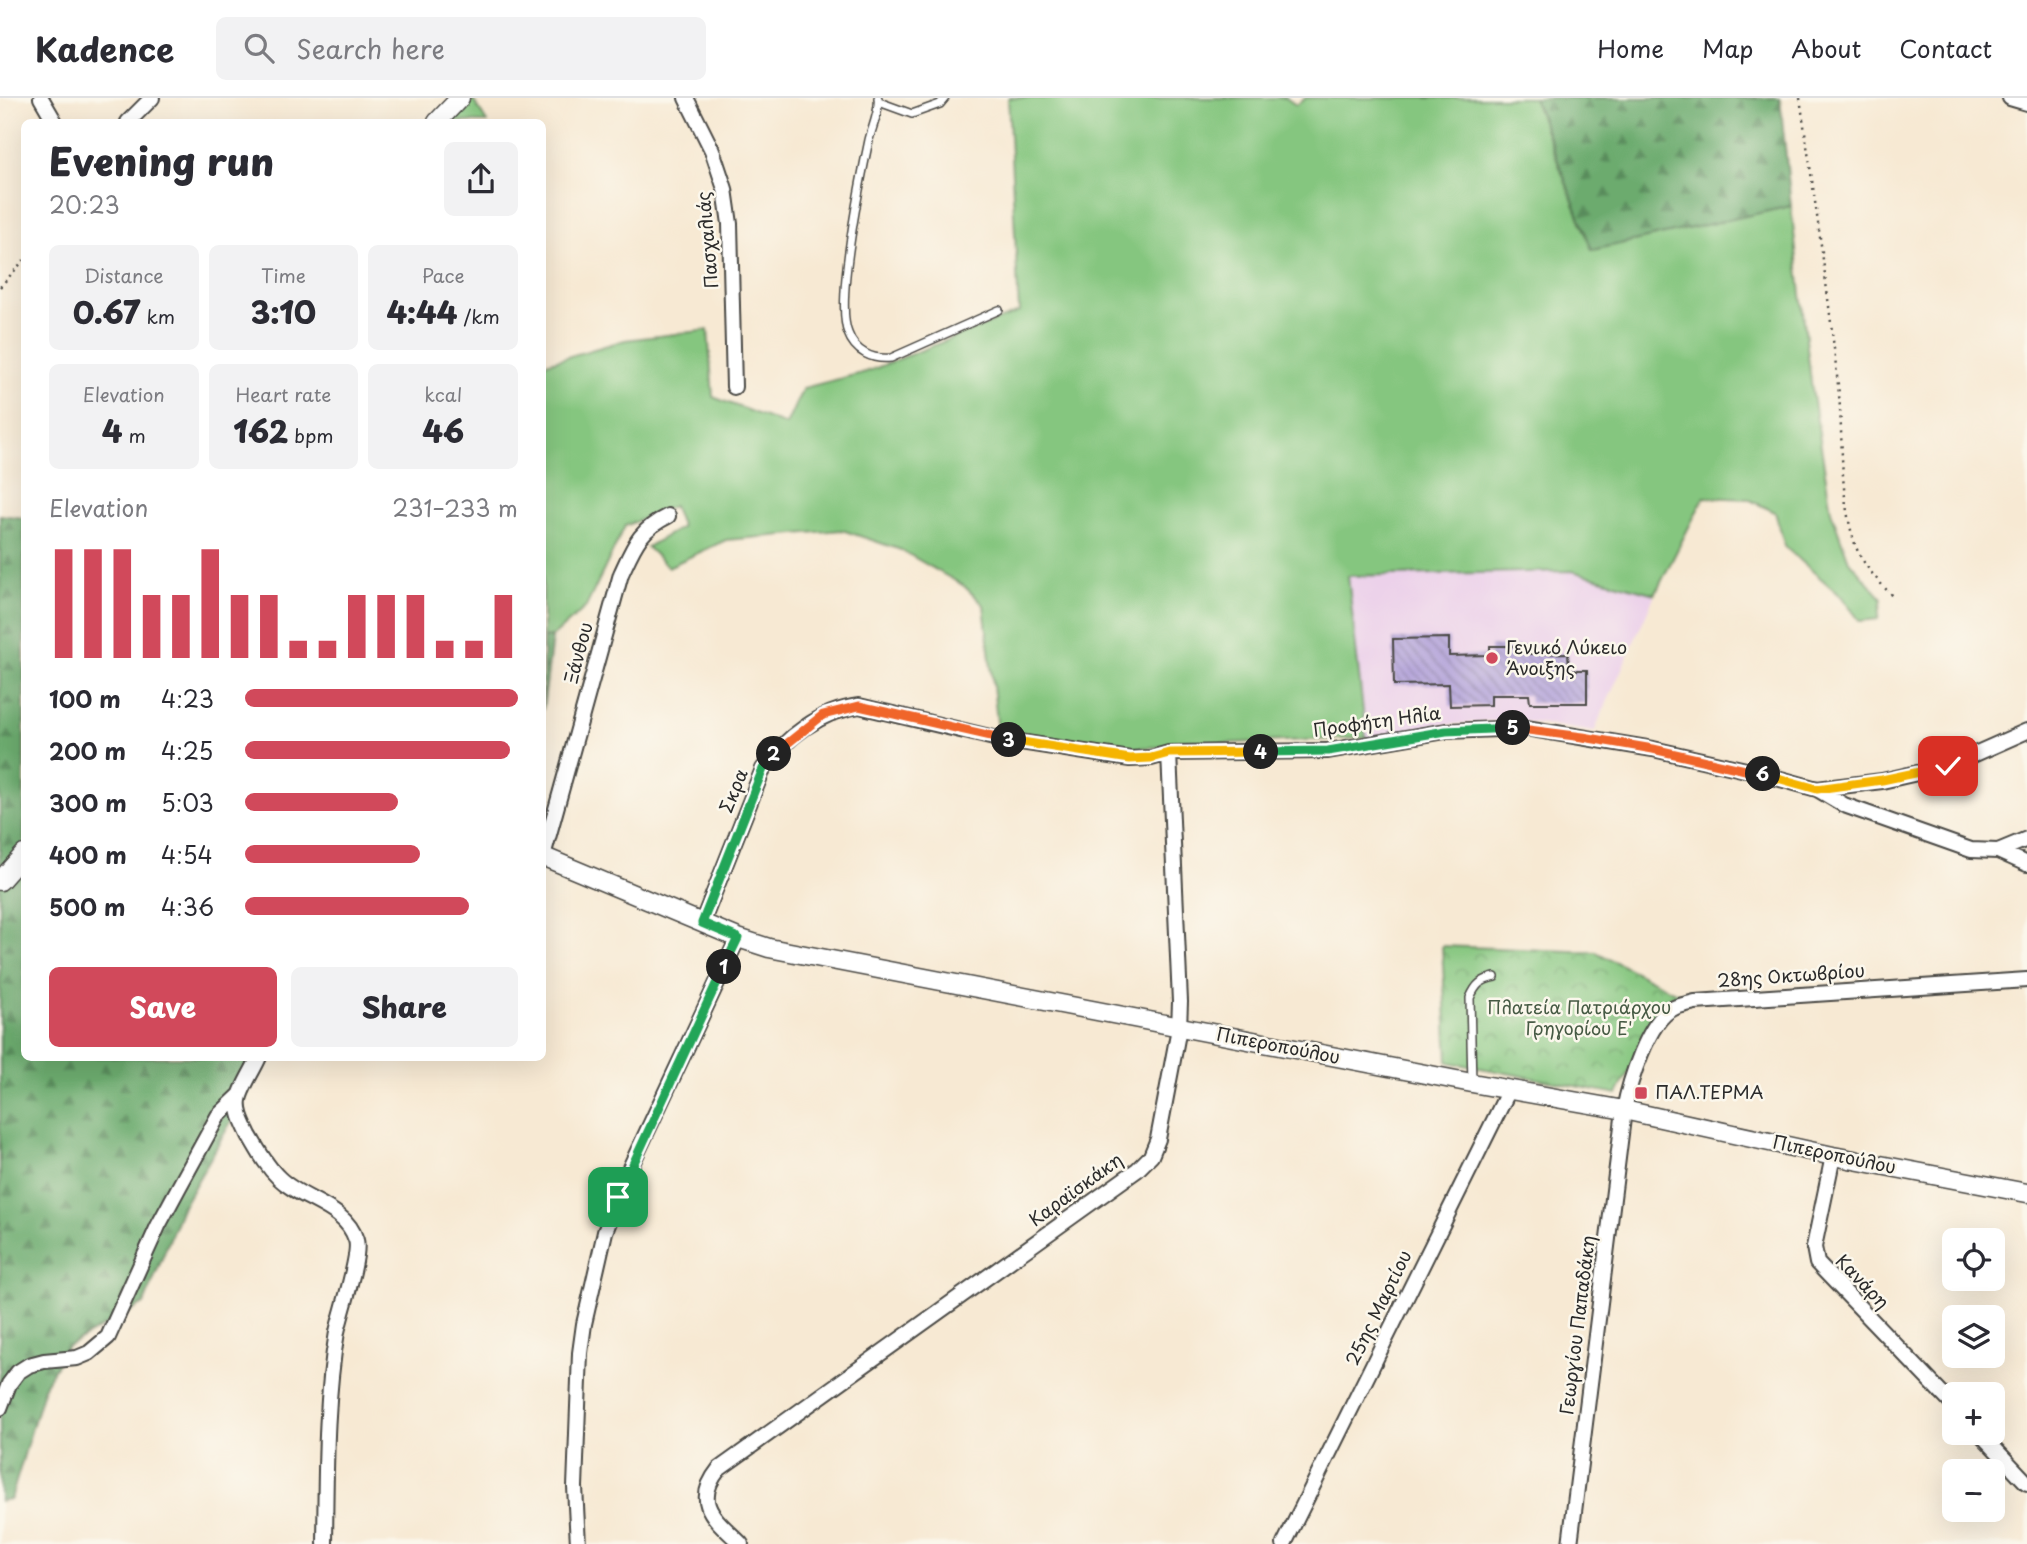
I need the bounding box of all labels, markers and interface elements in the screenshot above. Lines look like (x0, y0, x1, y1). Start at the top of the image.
search box (216, 17, 706, 80)
text: Kadence (35, 23, 174, 73)
icon: search (240, 29, 278, 67)
text: Search here (296, 29, 445, 68)
text: Home (1597, 30, 1664, 66)
text: Map (1702, 30, 1753, 66)
text: About (1791, 30, 1861, 66)
text: Contact (1899, 30, 1992, 66)
text: Evening run (49, 132, 274, 189)
button: share (444, 142, 518, 216)
text: 20:23 (49, 187, 120, 222)
street label: Πασχαλιάς (689, 191, 724, 290)
text: Distance (84, 261, 164, 289)
text: Time (261, 261, 306, 289)
text: Pace (422, 261, 465, 289)
text: 0.67 (73, 289, 140, 334)
text: 3:10 (251, 289, 316, 334)
text: 4:44 (386, 289, 457, 334)
text: km (140, 302, 175, 330)
text: /km (457, 302, 500, 330)
text: Elevation (83, 380, 165, 408)
text: Heart rate (236, 380, 331, 408)
text: kcal (424, 380, 462, 408)
text: 4 (102, 408, 122, 453)
text: 162 (233, 408, 288, 453)
text: 46 (422, 408, 464, 453)
text: m (122, 421, 146, 449)
text: bpm (288, 421, 334, 449)
text: Elevation (49, 490, 148, 525)
text: 231–233 m (392, 490, 518, 525)
street label: Ξάνθου (556, 619, 599, 686)
place label: Γενικό Λύκειο Άνοιξης (1506, 633, 1627, 681)
marker: Γενικό Λύκειο Άνοιξης (1484, 650, 1500, 666)
text: 100 m (49, 681, 121, 716)
text: 4:23 (161, 681, 214, 716)
street label: Προφήτη Ηλία (1311, 698, 1442, 743)
pin: 5 (1496, 710, 1530, 746)
text: 5 (1506, 713, 1519, 741)
pin: 3 (992, 722, 1026, 758)
text: 3 (1002, 725, 1015, 753)
text: 200 m (49, 733, 126, 768)
text: 4:25 (161, 733, 213, 768)
pin: 4 (1244, 734, 1278, 770)
pin: 2 (756, 736, 792, 772)
pin (1918, 736, 1978, 796)
text: 4 (1254, 737, 1267, 765)
text: 2 (767, 739, 780, 767)
icon: check (1929, 747, 1967, 785)
pin: 6 (1746, 756, 1780, 792)
text: 6 (1756, 759, 1769, 787)
street label: Σκρα (712, 764, 754, 817)
text: 300 m (49, 785, 127, 820)
text: 5:03 (161, 785, 214, 820)
text: 400 m (49, 837, 127, 872)
text: 4:54 (161, 837, 213, 872)
text: 500 m (49, 889, 126, 924)
text: 4:36 (161, 889, 214, 924)
pin: 1 (706, 950, 742, 984)
text: 1 (719, 952, 728, 980)
street label: 28ης Οκτωβρίου (1716, 956, 1866, 993)
button: Save (49, 967, 277, 1047)
button: Share (291, 967, 518, 1047)
park label: Πλατεία Πατριάρχου Γρηγορίου Ε' (1487, 993, 1671, 1041)
street label: Πιπεροπούλου (1214, 1019, 1343, 1070)
place label: ΠΑΛ.ΤΕΡΜΑ (1655, 1078, 1764, 1105)
marker: ΠΑΛ.ΤΕΡΜΑ (1633, 1085, 1649, 1101)
street label: Πιπεροπούλου (1770, 1127, 1899, 1180)
street label: Καραϊσκάκη (1023, 1146, 1128, 1232)
pin (588, 1167, 648, 1227)
icon: arrive (599, 1178, 637, 1216)
map controls (1942, 1228, 2005, 1522)
button: locate (1942, 1228, 2005, 1291)
street label: Γεωργίου Παπαδάκη (1552, 1234, 1601, 1416)
street label: 25ης Μαρτίου (1338, 1245, 1417, 1370)
street label: Κανάρη (1830, 1247, 1896, 1315)
button: layers (1942, 1305, 2005, 1368)
button: + (1942, 1382, 2005, 1445)
button: − (1942, 1459, 2005, 1522)

